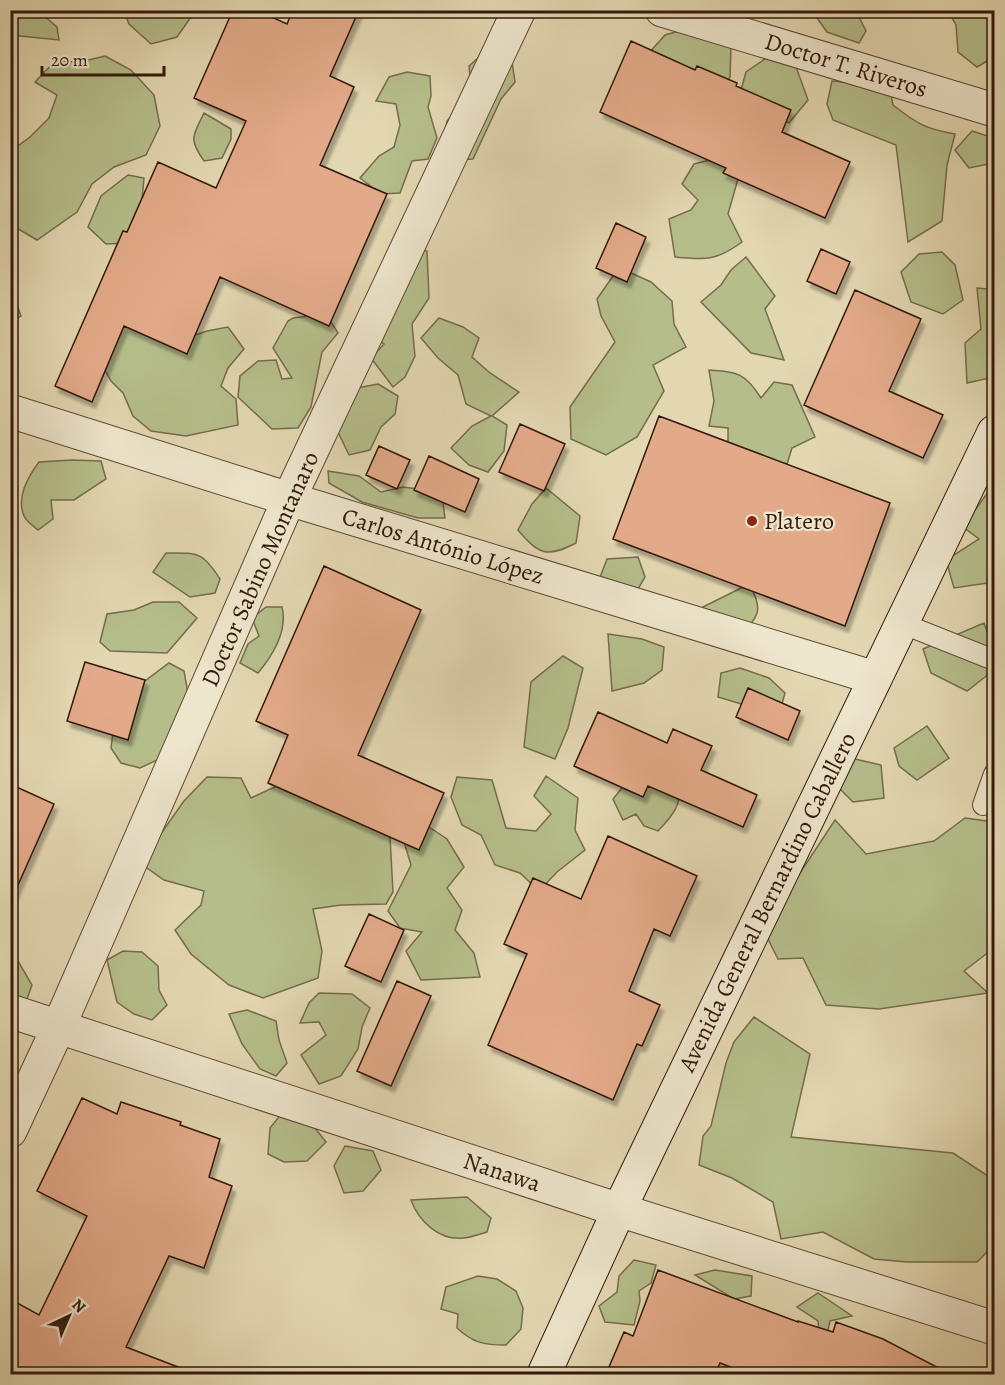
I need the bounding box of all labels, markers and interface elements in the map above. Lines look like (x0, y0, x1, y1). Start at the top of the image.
street label: Doctor T. Riveros (761, 25, 931, 105)
scale bar (42, 39, 164, 77)
text: 20 m (51, 48, 88, 72)
street label: Doctor Sabino Montanaro (194, 446, 326, 692)
street label: Carlos António López (338, 500, 548, 592)
place label: Platero (764, 505, 834, 537)
marker: Platero (745, 514, 759, 528)
street label: Avenida General Bernardino Caballero (670, 727, 863, 1078)
street label: Nanawa (459, 1144, 546, 1200)
north arrow (39, 1286, 99, 1346)
text: N (67, 1294, 91, 1318)

